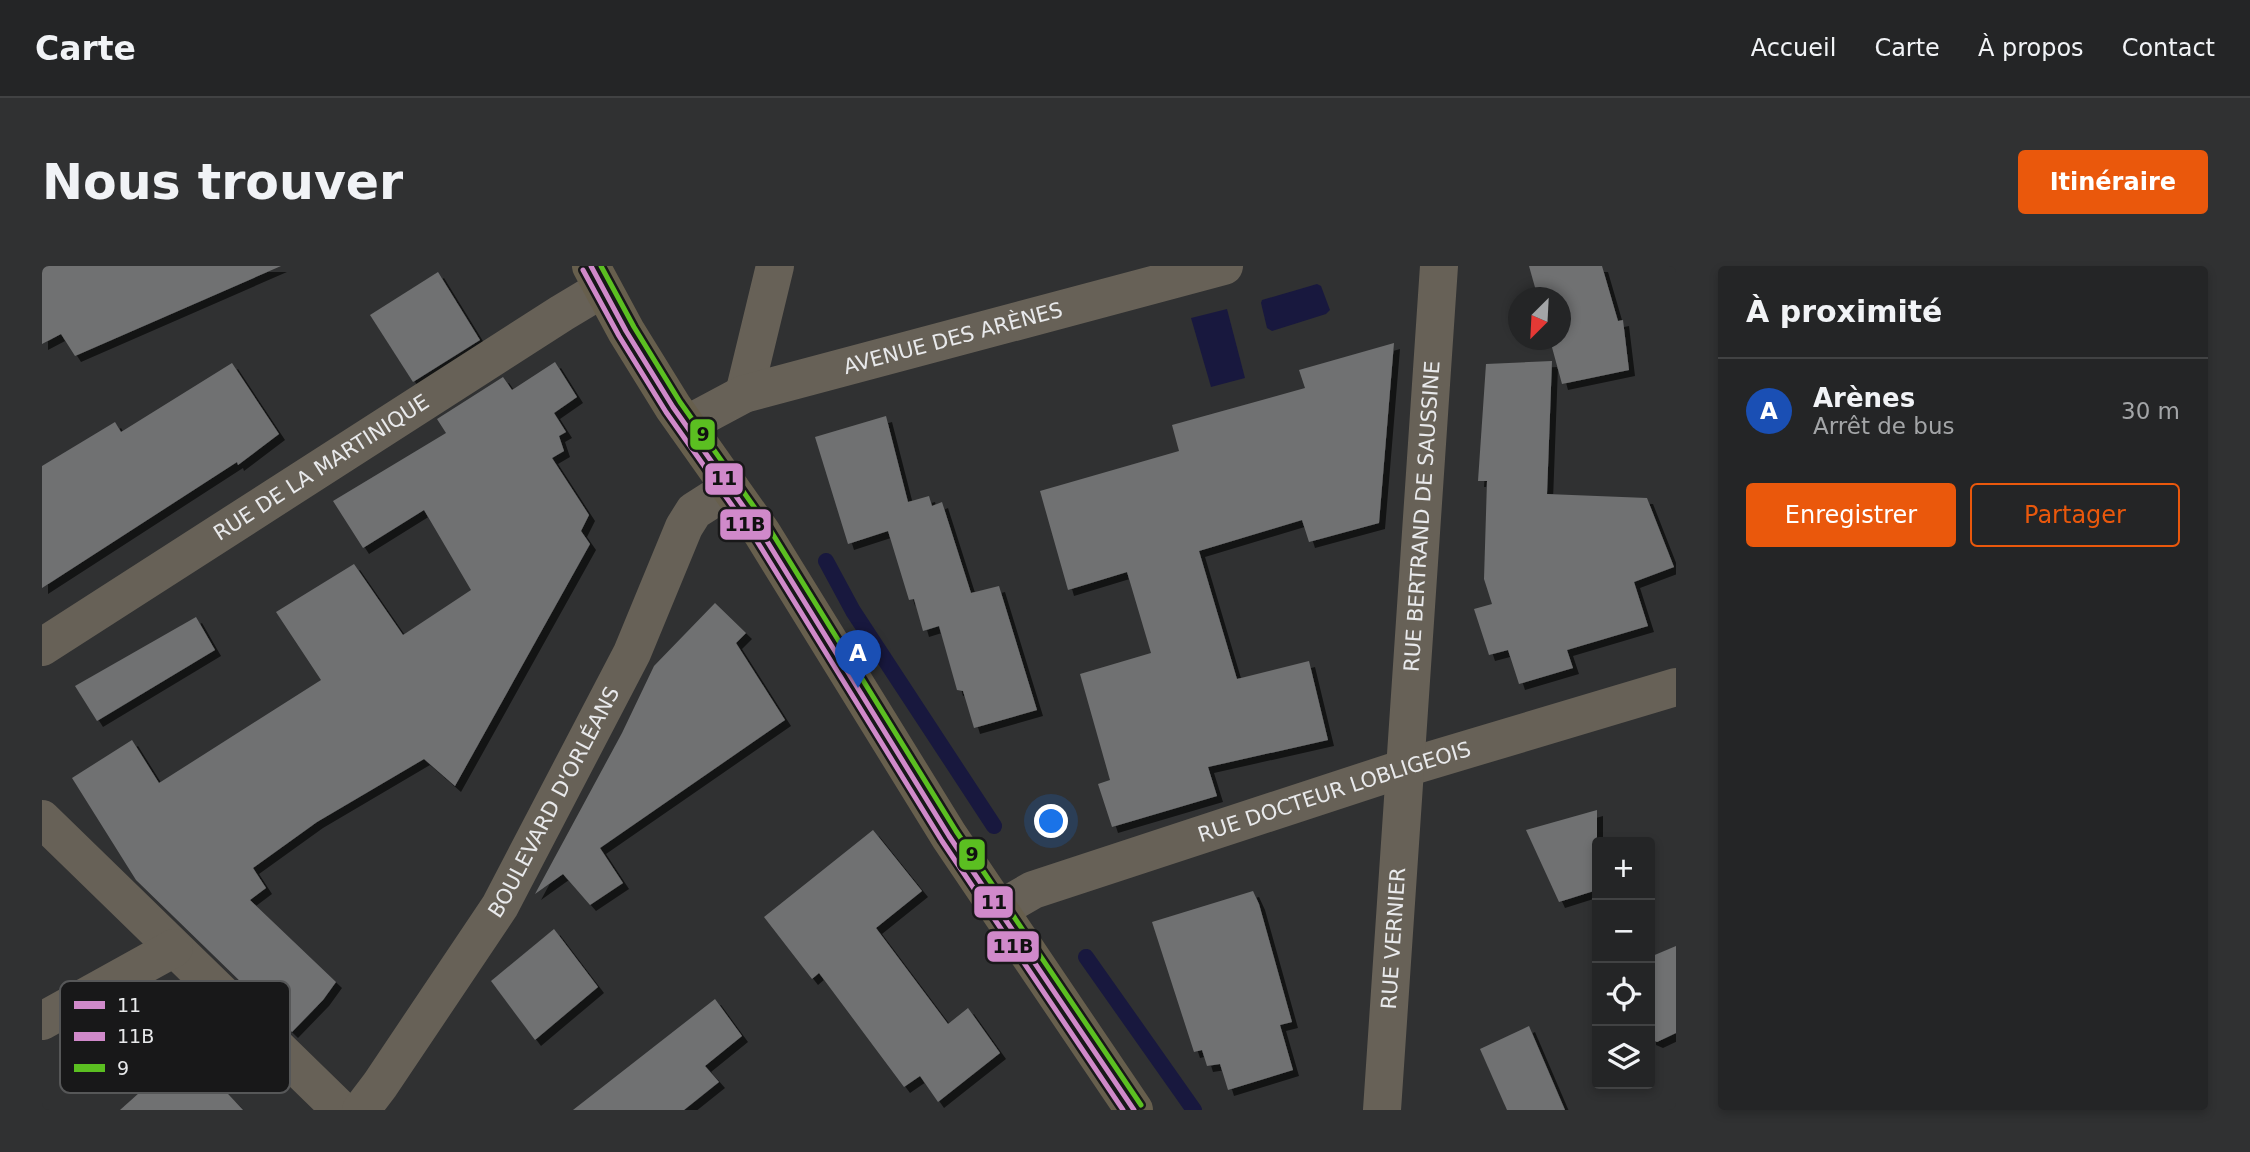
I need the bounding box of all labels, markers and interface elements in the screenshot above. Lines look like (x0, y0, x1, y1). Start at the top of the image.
text: Carte (35, 29, 136, 68)
text: Accueil (1751, 34, 1836, 62)
text: Carte (1874, 34, 1940, 62)
text: À propos (1978, 34, 2084, 62)
text: Contact (2122, 34, 2215, 62)
button: Itinéraire (2018, 150, 2208, 214)
text: Nous trouver (42, 154, 403, 211)
north arrow (1508, 287, 1571, 350)
text: À proximité (1746, 294, 1942, 329)
street label: AVENUE DES ARÈNES (841, 298, 1065, 379)
street label: RUE BERTRAND DE SAUSSINE (1400, 360, 1445, 673)
text: Arènes (1813, 383, 1915, 413)
street label: RUE DE LA MARTINIQUE (209, 390, 433, 546)
text: A (1760, 398, 1778, 424)
text: 30 m (2121, 398, 2180, 424)
text: Arrêt de bus (1813, 413, 1954, 439)
line badge: 9 (689, 418, 716, 451)
text: 9 (696, 423, 710, 445)
line badge: 11 (704, 462, 744, 496)
text: 11 (711, 467, 737, 489)
button: Enregistrer (1746, 483, 1956, 547)
button: Partager (1970, 483, 2180, 547)
line badge: 11B (719, 508, 772, 541)
text: 11B (725, 513, 765, 535)
pin: A (835, 630, 881, 688)
street label: BOULEVARD D'ORLÉANS (484, 683, 624, 922)
street label: RUE DOCTEUR LOBLIGEOIS (1195, 737, 1474, 847)
your location (1034, 804, 1068, 838)
map controls (1592, 837, 1655, 1089)
button: + (1592, 837, 1655, 900)
line badge: 9 (958, 838, 986, 871)
text: 9 (965, 843, 979, 865)
street label: RUE VERNIER (1377, 867, 1410, 1010)
line badge: 11 (973, 885, 1014, 919)
text: 11 (981, 891, 1007, 913)
button: − (1592, 900, 1655, 963)
line badge: 11B (986, 930, 1040, 963)
text: 11B (993, 935, 1033, 957)
button: locate (1592, 963, 1655, 1026)
legend (60, 981, 290, 1093)
text: 11 (117, 994, 141, 1016)
text: 11B (117, 1025, 154, 1047)
button: layers (1592, 1026, 1655, 1089)
text: 9 (117, 1057, 129, 1079)

